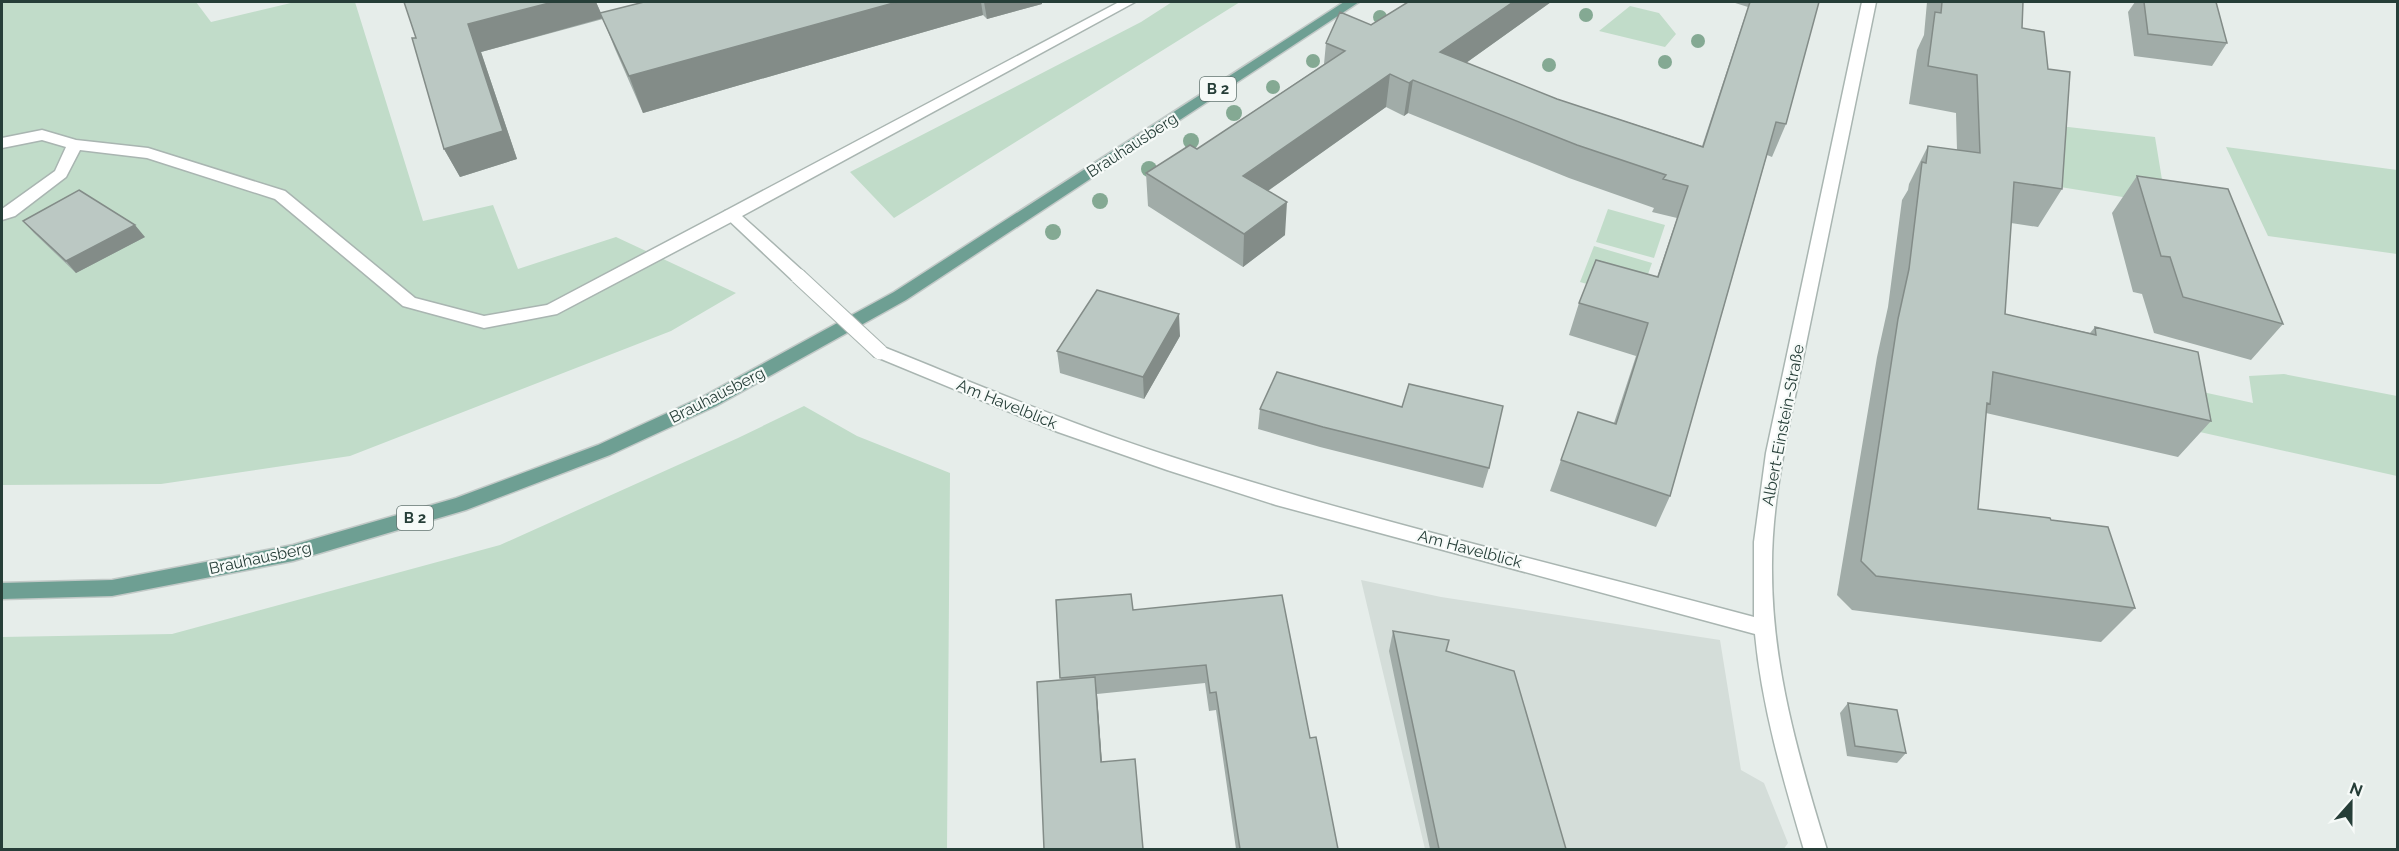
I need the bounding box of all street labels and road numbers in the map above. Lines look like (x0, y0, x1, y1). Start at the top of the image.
road number: B 2 (1200, 77, 1236, 101)
street label: Brauhausberg (1083, 109, 1181, 181)
street label: Albert-Einstein-Straße (1758, 343, 1808, 507)
street label: Brauhausberg (666, 363, 768, 427)
street label: Am Havelblick (954, 375, 1061, 433)
road number: B 2 (397, 506, 433, 530)
street label: Am Havelblick (1416, 526, 1525, 572)
street label: Brauhausberg (207, 538, 313, 578)

